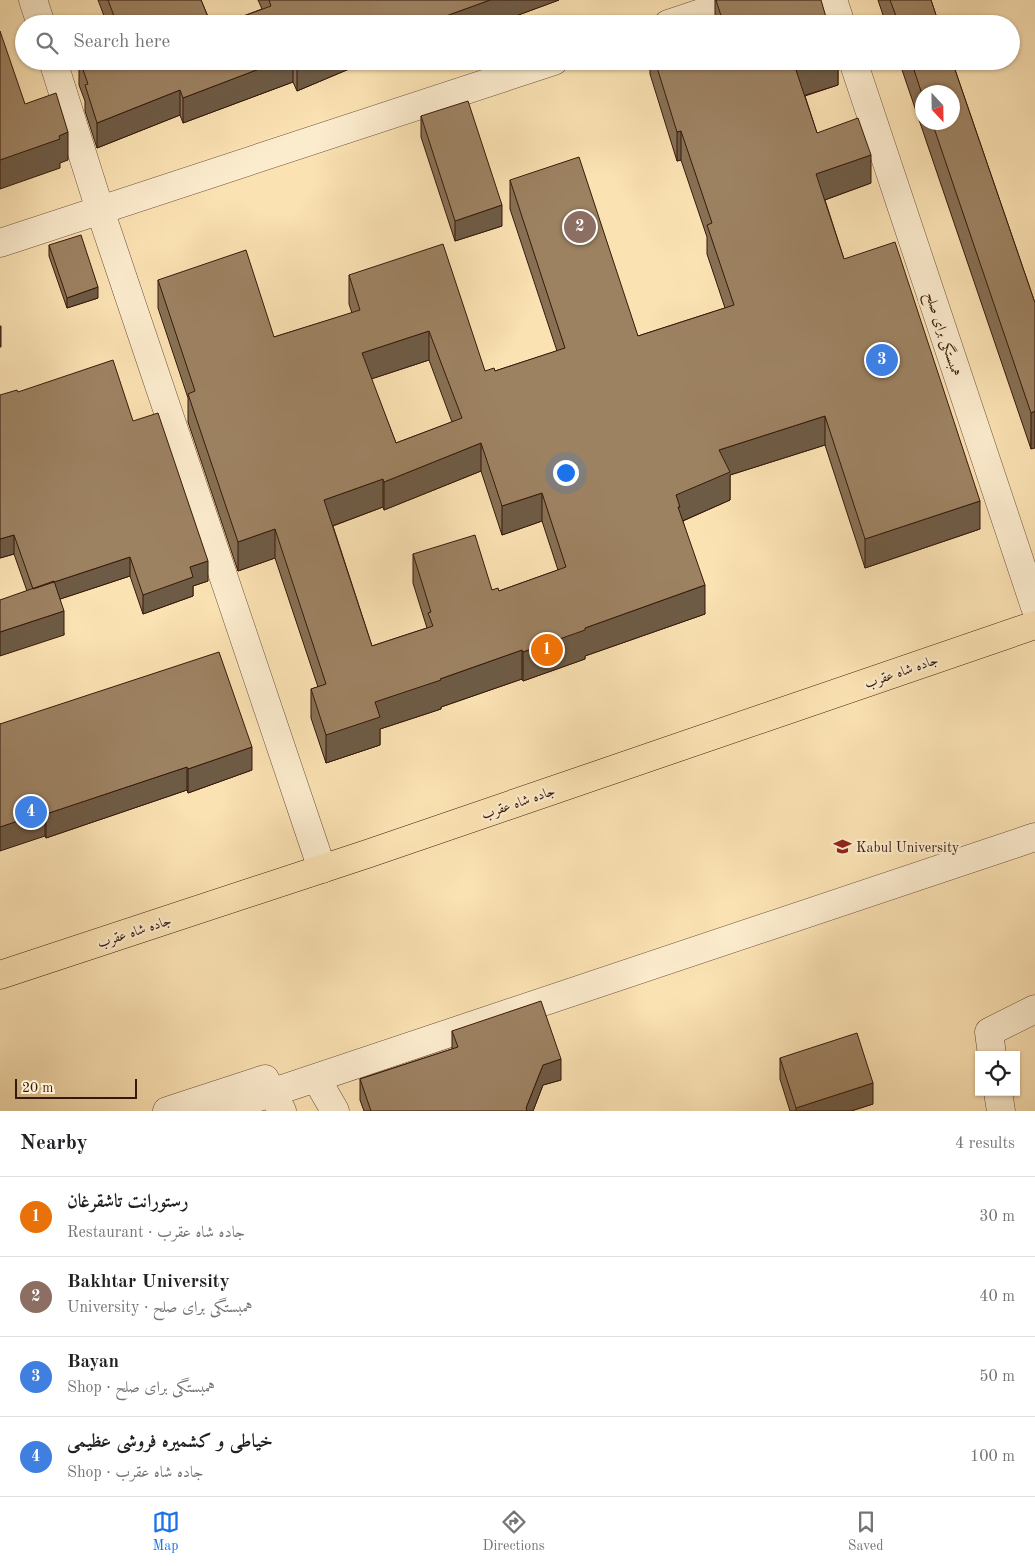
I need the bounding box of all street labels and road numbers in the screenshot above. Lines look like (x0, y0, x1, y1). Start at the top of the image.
street label: همبستگی برای صلح (918, 290, 965, 380)
street label: جاده شاه عقرب (863, 653, 940, 692)
street label: جاده شاه عقرب (480, 784, 557, 823)
street label: جاده شاه عقرب (96, 913, 173, 951)

